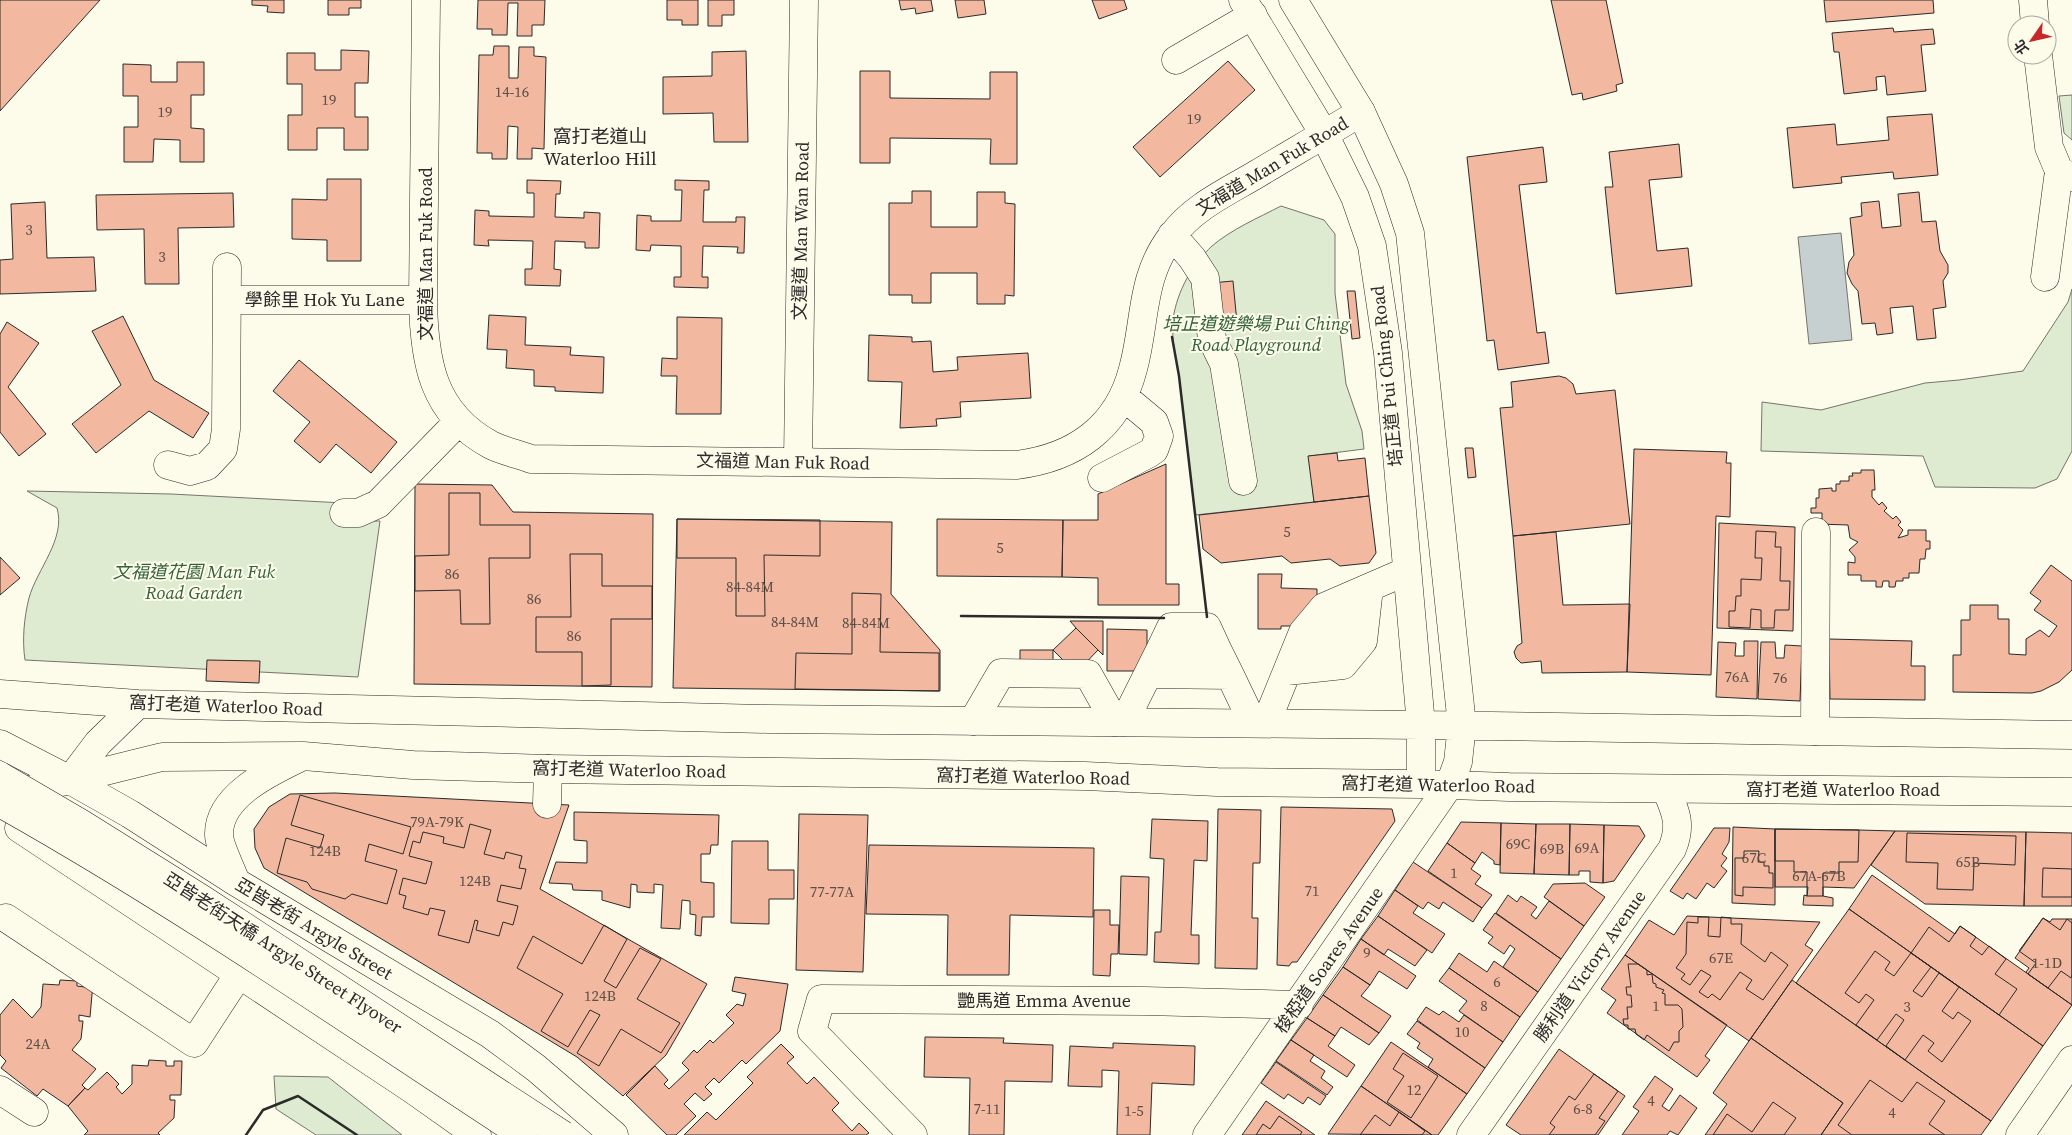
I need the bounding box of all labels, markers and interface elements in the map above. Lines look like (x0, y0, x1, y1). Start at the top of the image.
north arrow (2007, 15, 2057, 65)
text: 北 (2009, 36, 2033, 59)
house number: 14-16 (495, 81, 529, 102)
house number: 19 (321, 89, 337, 110)
house number: 19 (157, 101, 173, 122)
house number: 19 (1186, 108, 1202, 129)
street label: 文福道 Man Fuk Road (1191, 110, 1353, 221)
district label: 窩打老道山 Waterloo Hill (543, 123, 657, 171)
street label: 文運道 Man Wan Road (786, 141, 815, 321)
street label: 文福道 Man Fuk Road (413, 167, 438, 341)
house number: 3 (25, 219, 33, 240)
house number: 3 (158, 246, 166, 267)
street label: 培正道 Pui Ching Road (1365, 284, 1408, 468)
street label: 學餘里 Hok Yu Lane (245, 287, 405, 312)
park label: 培正道遊樂場 Pui Ching Road Playground (1162, 311, 1351, 357)
street label: 文福道 Man Fuk Road (696, 447, 870, 476)
house number: 5 (1283, 521, 1291, 542)
house number: 5 (996, 537, 1004, 558)
park label: 文福道花園 Man Fuk Road Garden (113, 559, 276, 605)
house number: 86 (444, 563, 460, 584)
house number: 84-84M (726, 576, 774, 597)
house number: 86 (526, 588, 542, 609)
house number: 84-84M (771, 611, 819, 632)
house number: 84-84M (842, 612, 890, 633)
house number: 86 (566, 625, 582, 646)
house number: 76A (1725, 666, 1750, 687)
house number: 76 (1772, 667, 1788, 688)
street label: 窩打老道 Waterloo Road (129, 690, 323, 721)
street label: 窩打老道 Waterloo Road (532, 755, 726, 784)
street label: 窩打老道 Waterloo Road (936, 762, 1130, 791)
street label: 窩打老道 Waterloo Road (1341, 770, 1535, 799)
street label: 窩打老道 Waterloo Road (1746, 777, 1940, 802)
house number: 79A-79K (410, 811, 464, 832)
house number: 69C (1506, 833, 1530, 854)
house number: 69A (1575, 837, 1600, 858)
house number: 69B (1540, 838, 1564, 859)
house number: 124B (309, 840, 341, 861)
house number: 67C (1742, 847, 1766, 868)
house number: 65B (1956, 851, 1980, 872)
house number: 1 (1450, 862, 1458, 883)
house number: 67A-67B (1792, 865, 1846, 886)
street label: 亞皆老街天橋 Argyle Street Flyover (159, 866, 408, 1039)
house number: 124B (459, 870, 491, 891)
street label: 亞皆老街 Argyle Street (231, 872, 398, 986)
house number: 71 (1304, 880, 1320, 901)
house number: 77-77A (810, 881, 854, 902)
street label: 梭椏道 Soares Avenue (1268, 881, 1389, 1038)
street label: 勝利道 Victory Avenue (1528, 885, 1651, 1047)
house number: 9 (1363, 942, 1371, 963)
house number: 67E (1709, 947, 1733, 968)
house number: 1-1D (2032, 952, 2062, 973)
house number: 6 (1493, 971, 1501, 992)
house number: 124B (584, 985, 616, 1006)
street label: 艷馬道 Emma Avenue (957, 988, 1131, 1013)
house number: 8 (1480, 995, 1488, 1016)
house number: 1 (1652, 995, 1660, 1016)
house number: 3 (1903, 996, 1911, 1017)
house number: 10 (1454, 1021, 1470, 1042)
house number: 24A (26, 1033, 51, 1054)
house number: 12 (1406, 1079, 1422, 1100)
house number: 4 (1647, 1090, 1655, 1111)
house number: 7-11 (973, 1098, 1001, 1119)
house number: 6-8 (1573, 1098, 1593, 1119)
house number: 1-5 (1124, 1100, 1144, 1121)
house number: 4 (1888, 1102, 1896, 1123)

